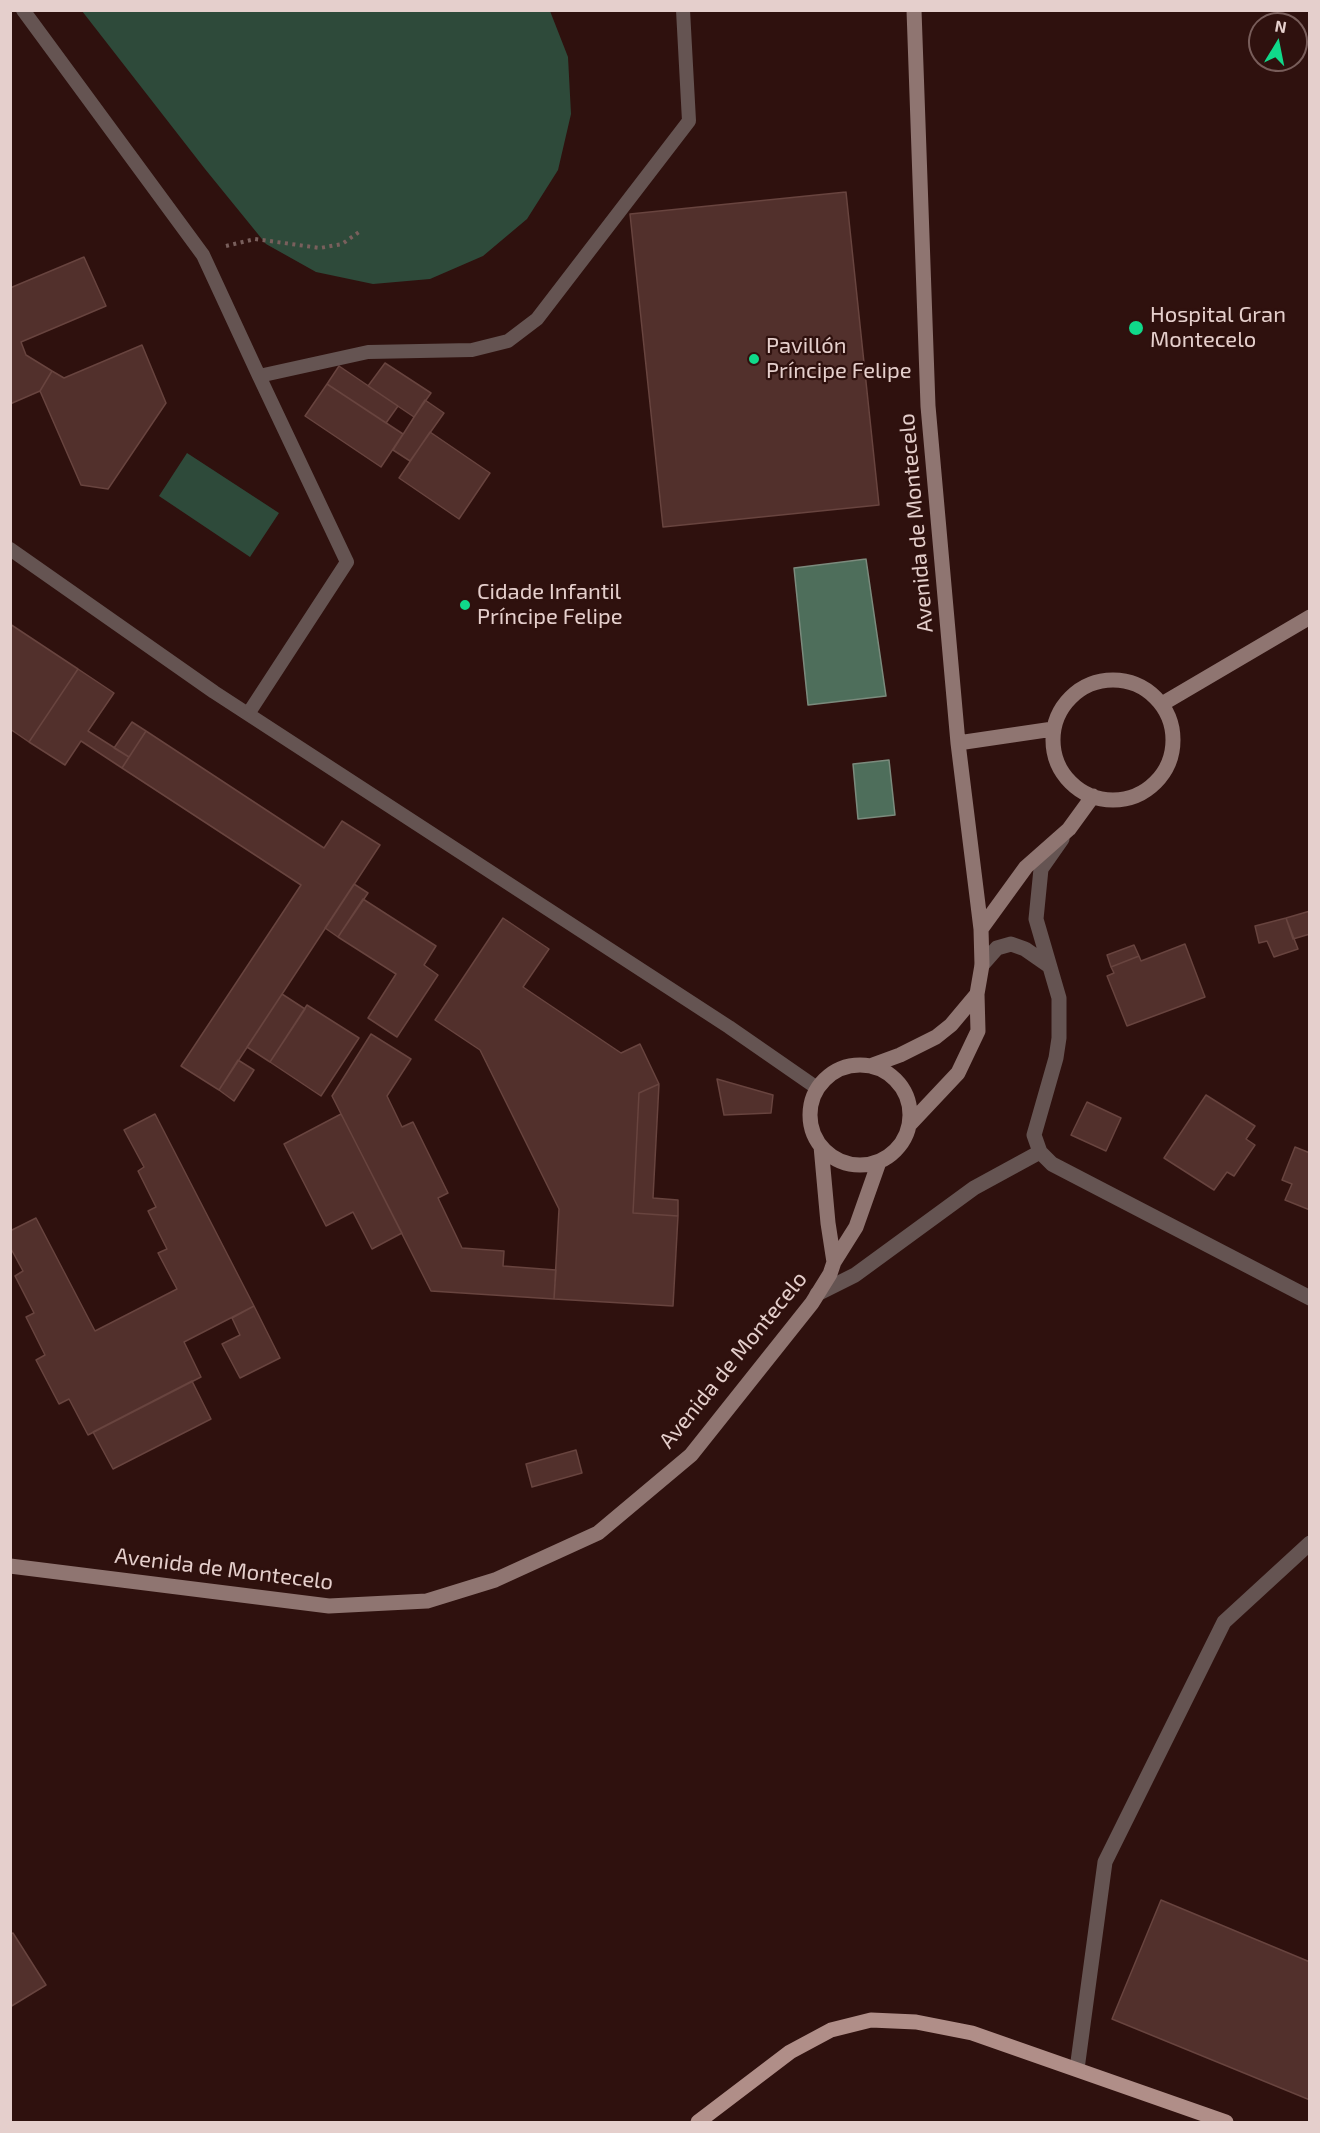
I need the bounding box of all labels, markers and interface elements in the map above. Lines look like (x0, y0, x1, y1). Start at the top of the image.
north arrow (1248, 12, 1308, 72)
text: N (1274, 15, 1288, 36)
place label: Hospital Gran Montecelo (1150, 302, 1286, 354)
marker: Hospital Gran Montecelo (1127, 319, 1145, 337)
place label: Pavillón Príncipe Felipe (766, 333, 912, 384)
marker: Pavillón Príncipe Felipe (747, 352, 761, 366)
street label: Avenida de Montecelo (893, 412, 939, 634)
place label: Cidade Infantil Príncipe Felipe (477, 579, 623, 630)
marker: Cidade Infantil Príncipe Felipe (458, 598, 472, 612)
street label: Avenida de Montecelo (654, 1266, 812, 1454)
street label: Avenida de Montecelo (113, 1542, 335, 1596)

